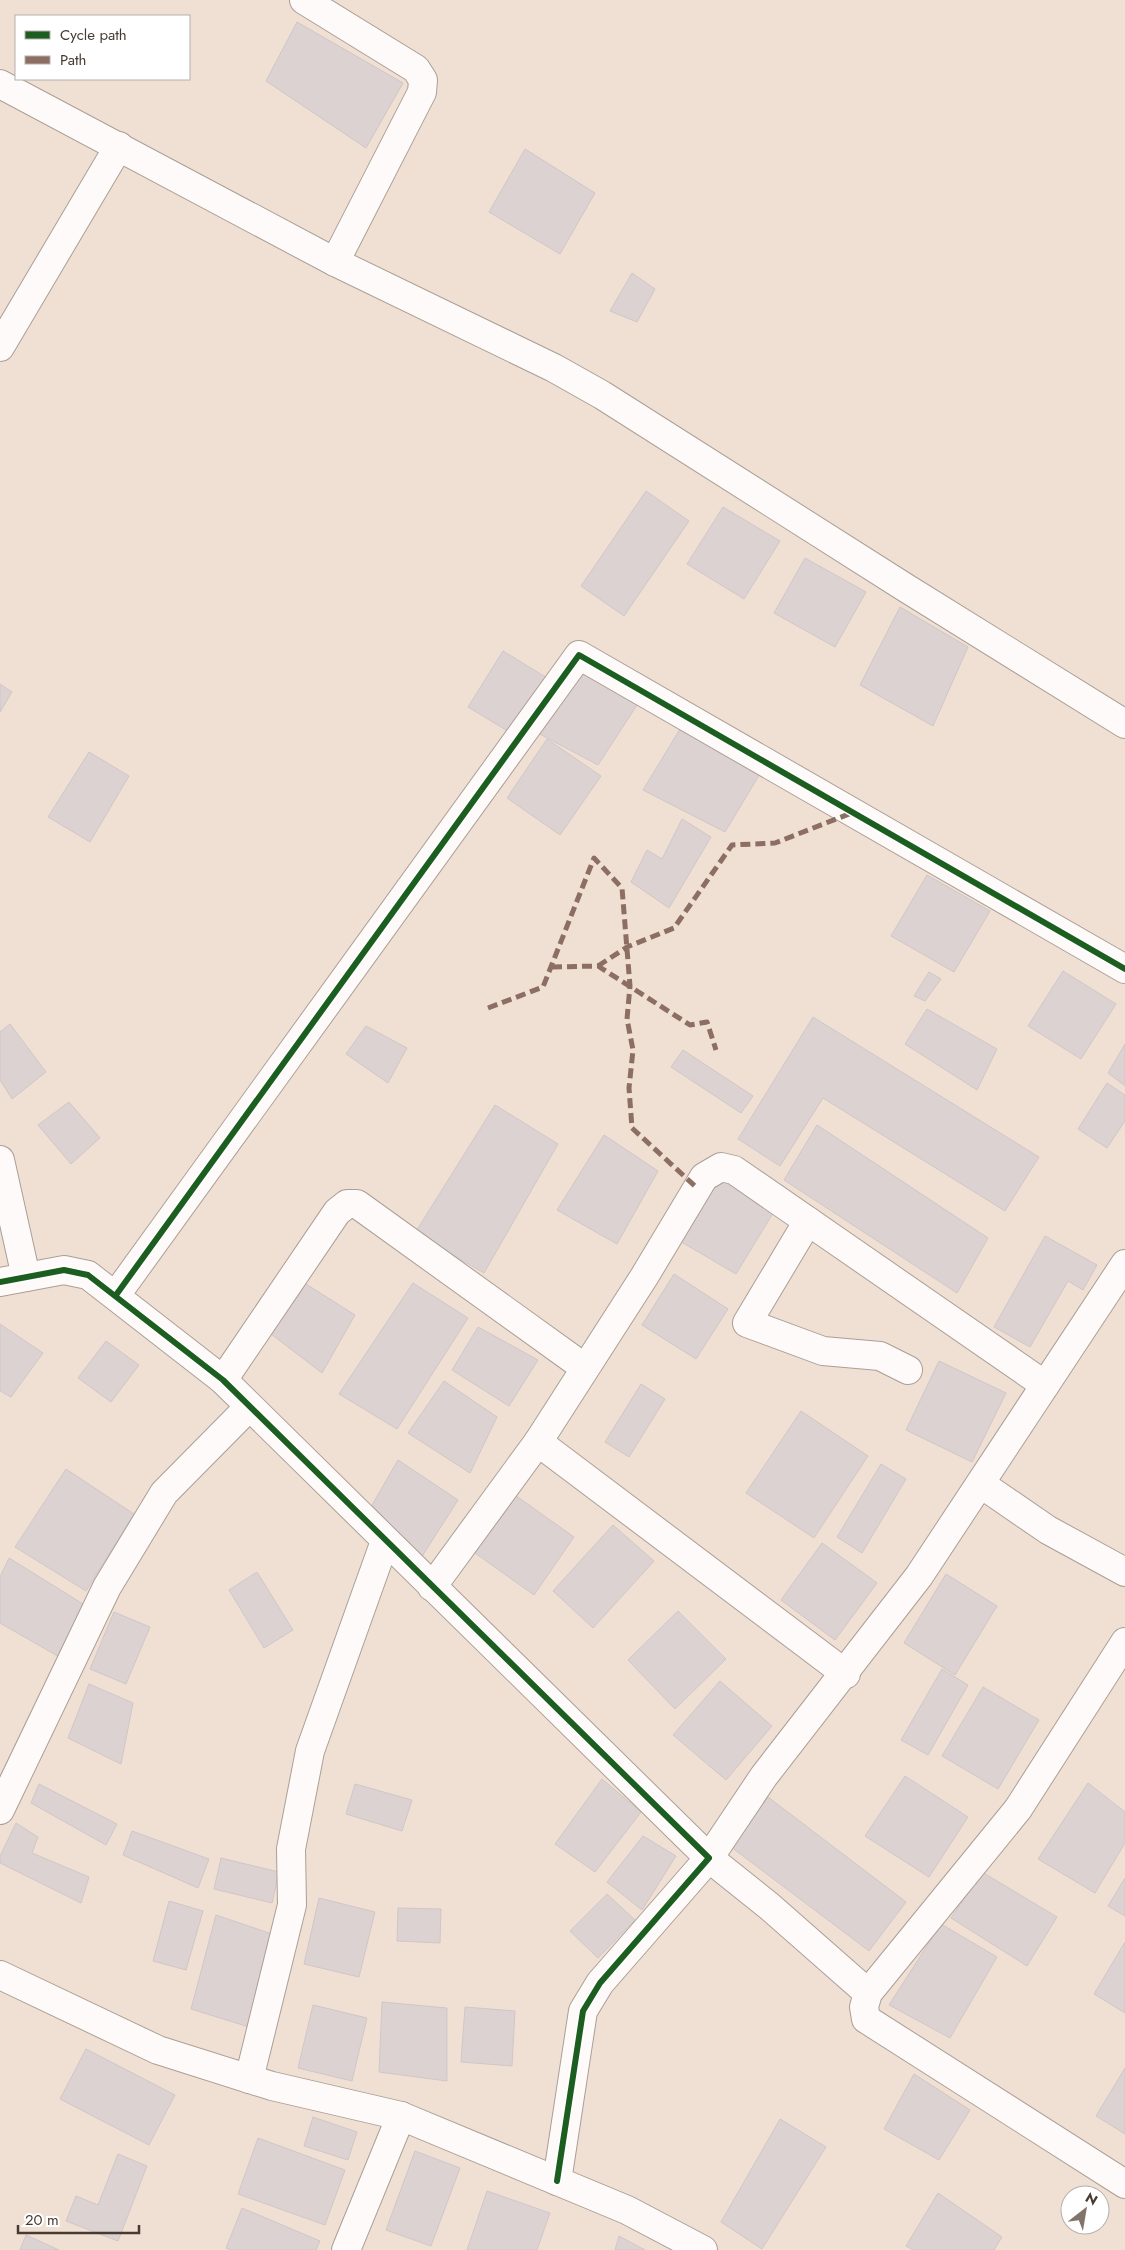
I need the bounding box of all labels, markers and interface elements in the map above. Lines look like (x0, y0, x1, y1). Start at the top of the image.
legend (15, 15, 190, 80)
text: Cycle path (60, 24, 127, 46)
text: Path (60, 49, 86, 71)
north arrow (1060, 2185, 1110, 2235)
text: N (1082, 2187, 1102, 2210)
scale bar (18, 2202, 139, 2234)
text: 20 m (25, 2209, 59, 2231)

